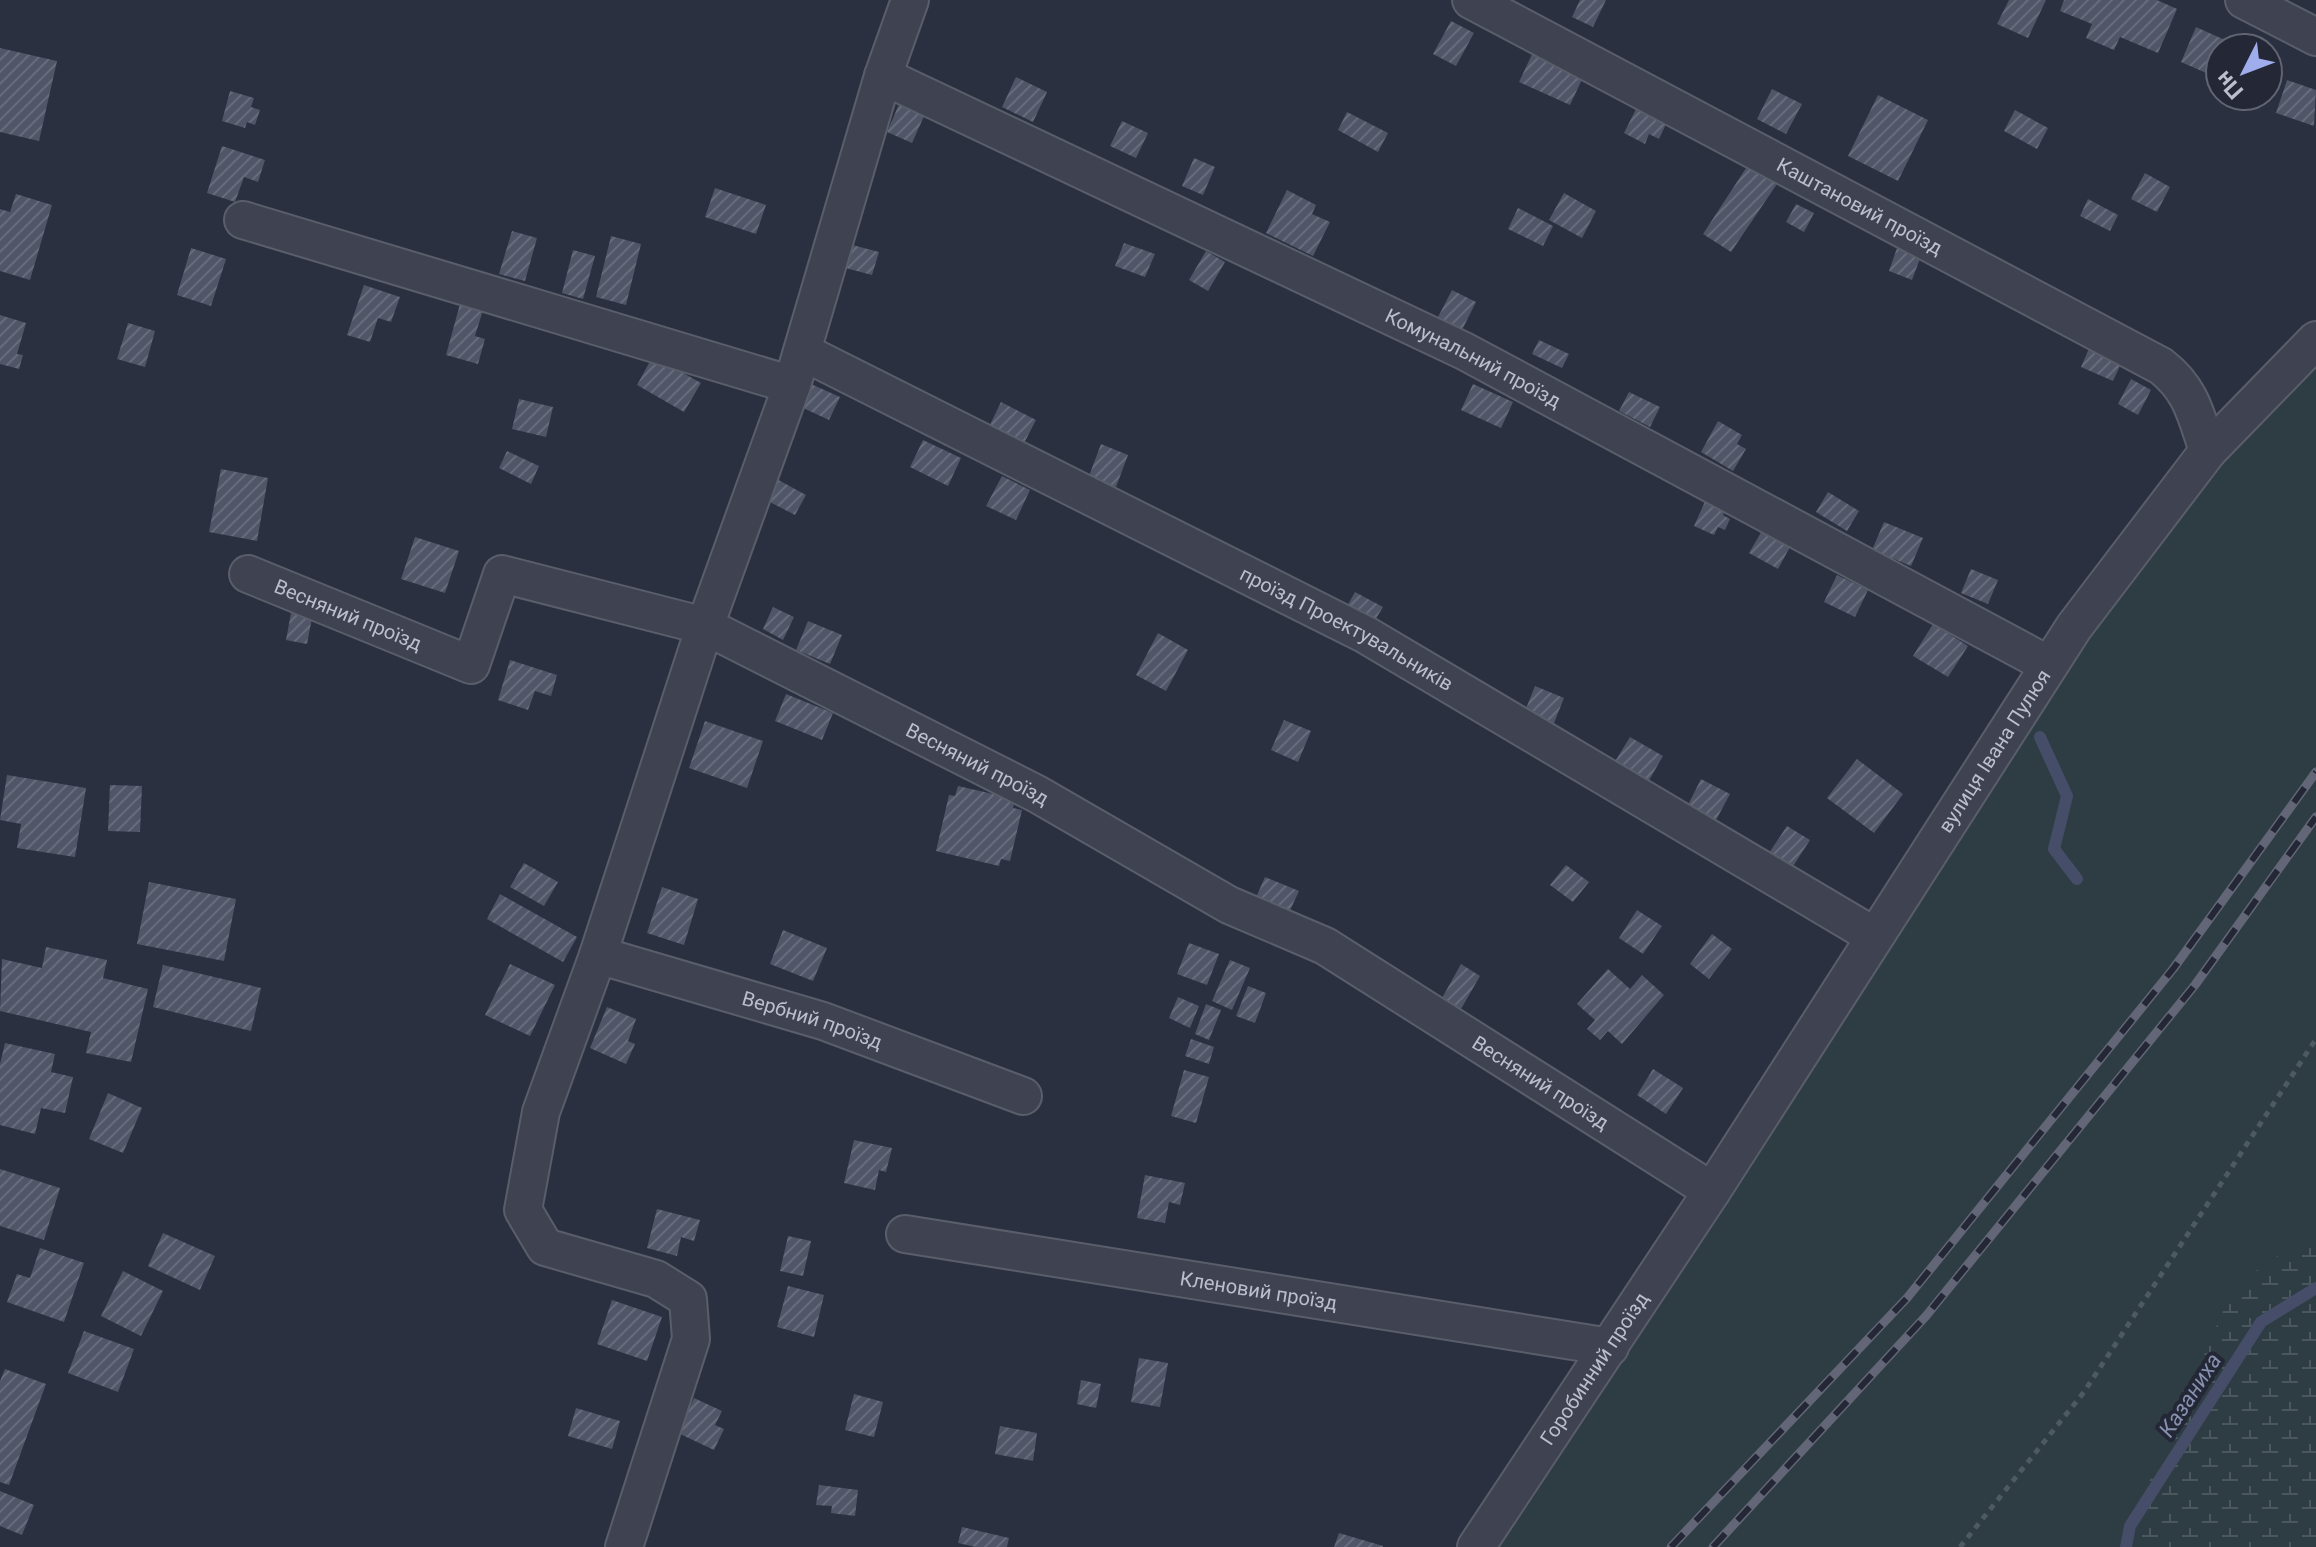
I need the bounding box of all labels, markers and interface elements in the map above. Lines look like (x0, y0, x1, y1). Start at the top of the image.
north arrow (2204, 32, 2284, 112)
text: Пн (2211, 66, 2248, 104)
street label: Каштановий проїзд (1773, 152, 1947, 260)
street label: Комунальний проїзд (1381, 303, 1565, 413)
street label: проїзд Проектувальників (1236, 562, 1458, 696)
street label: Весняний проїзд (271, 574, 425, 656)
street label: вулиця Івана Пулюя (1933, 665, 2056, 837)
street label: Весняний проїзд (902, 718, 1053, 810)
street label: Вербний проїзд (739, 986, 886, 1054)
street label: Весняний проїзд (1468, 1030, 1613, 1135)
street label: Кленовий проїзд (1178, 1266, 1339, 1315)
street label: Горобинний проїзд (1535, 1288, 1654, 1450)
water label: Казаниха (2154, 1349, 2226, 1441)

